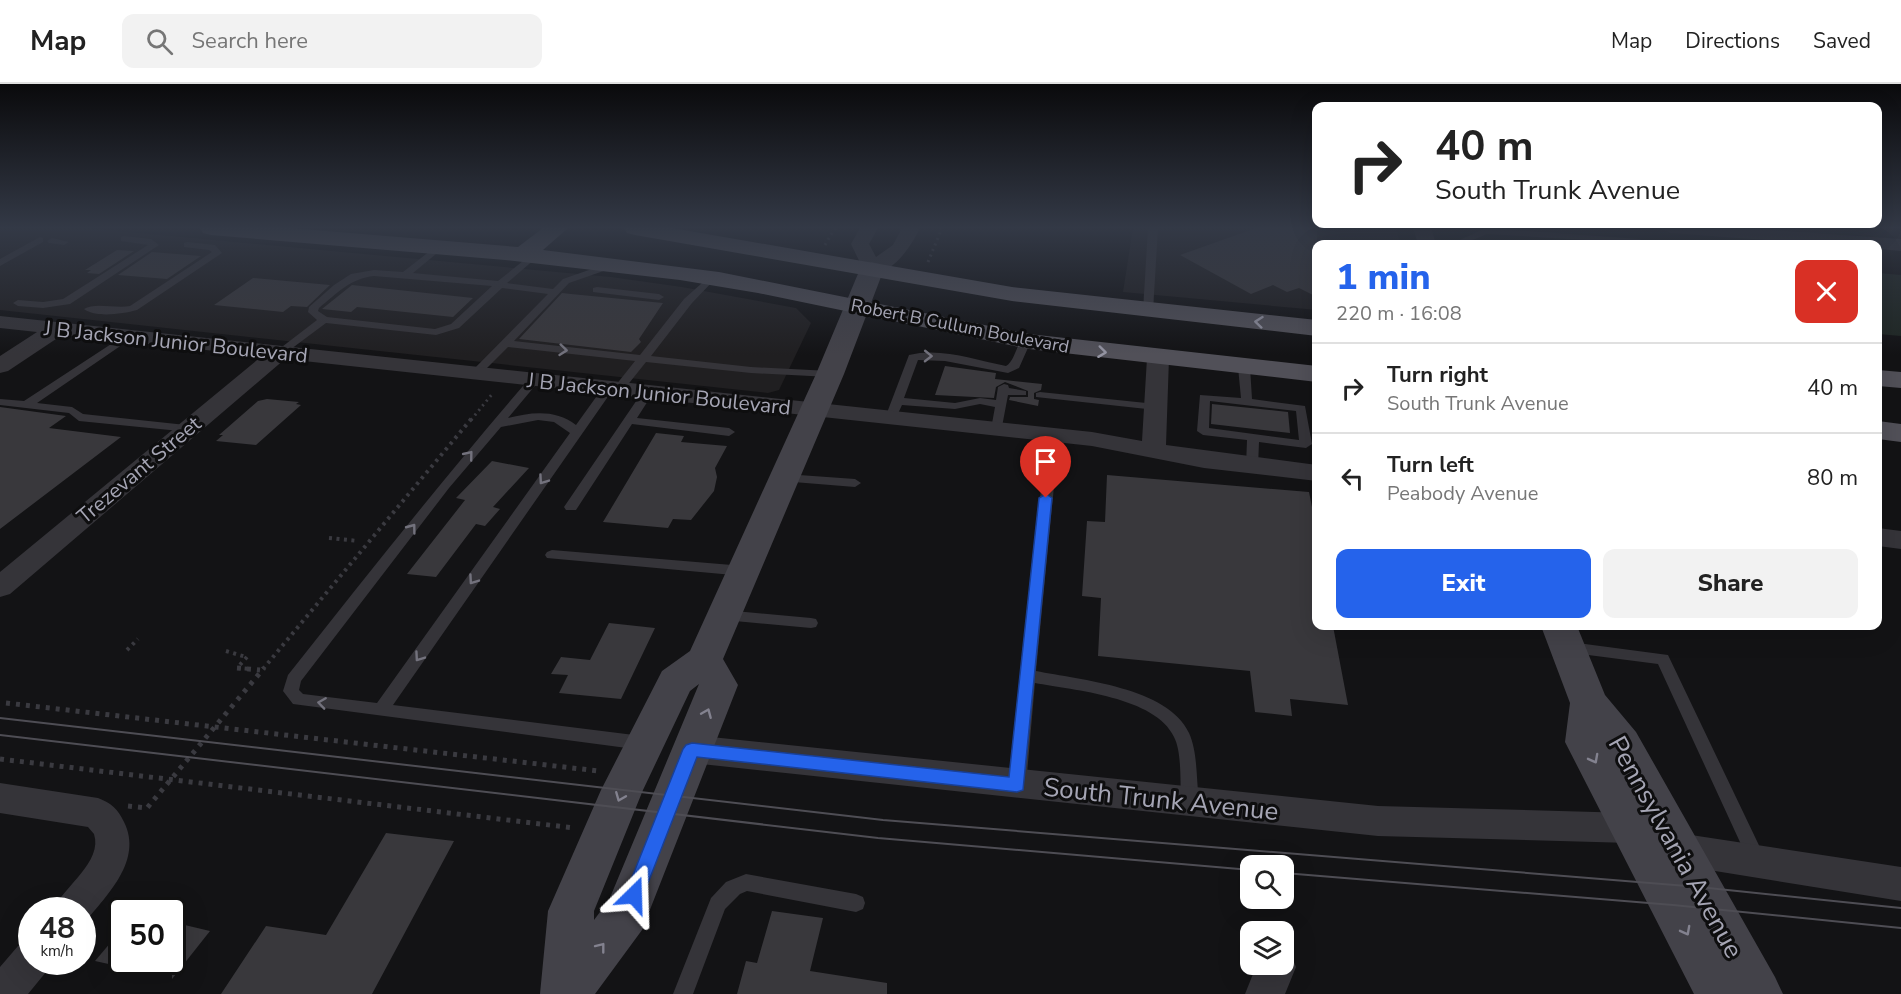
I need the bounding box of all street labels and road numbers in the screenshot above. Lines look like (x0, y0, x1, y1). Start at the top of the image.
street label: Robert B Cullum Boulevard (849, 293, 1071, 359)
street label: J B Jackson Junior Boulevard (42, 314, 309, 370)
street label: J B Jackson Junior Boulevard (525, 366, 792, 422)
street label: Trezevant Street (71, 409, 207, 530)
street label: Pennsylvania Avenue (1600, 730, 1751, 965)
street label: South Trunk Avenue (1042, 770, 1280, 829)

